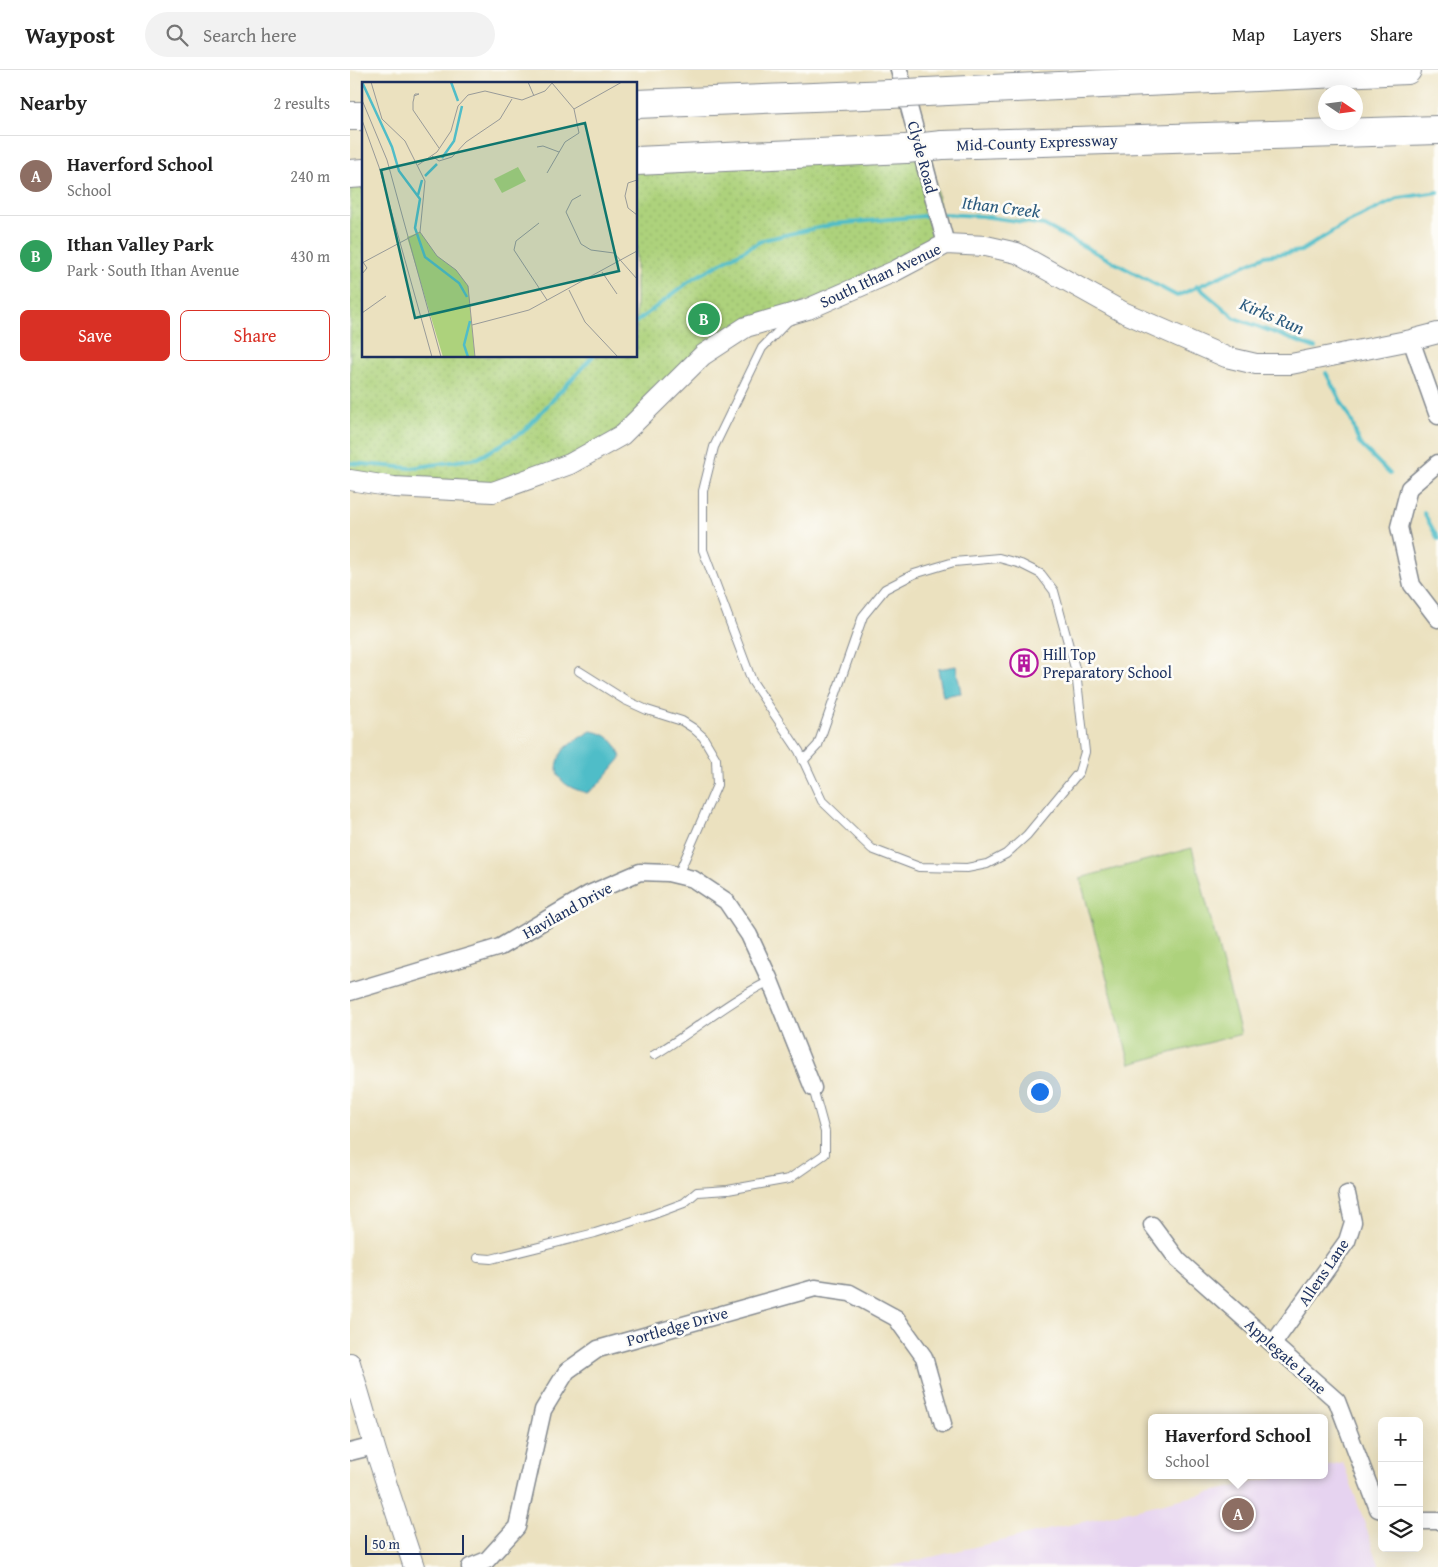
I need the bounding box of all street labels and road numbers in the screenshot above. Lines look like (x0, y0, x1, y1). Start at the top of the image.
street label: Clyde Road (902, 118, 944, 196)
street label: Mid-County Expressway (956, 127, 1118, 157)
street label: South Ithan Avenue (815, 236, 945, 314)
street label: Haviland Drive (518, 875, 616, 945)
street label: Allens Lane (1292, 1233, 1354, 1311)
street label: Portledge Drive (623, 1300, 731, 1352)
street label: Applegate Lane (1240, 1313, 1332, 1399)

